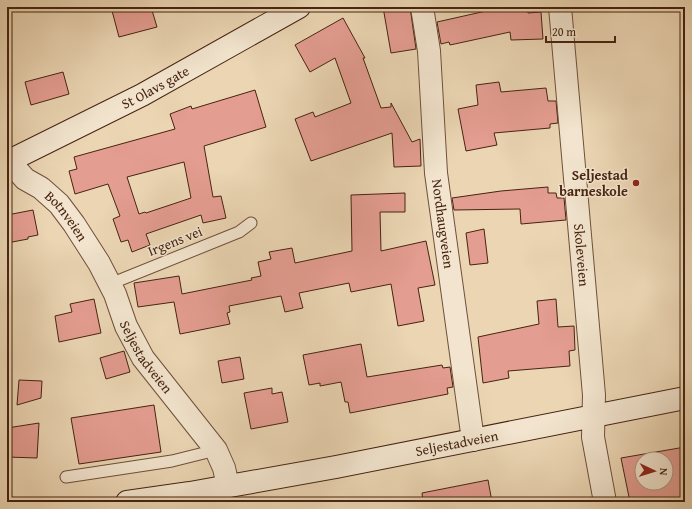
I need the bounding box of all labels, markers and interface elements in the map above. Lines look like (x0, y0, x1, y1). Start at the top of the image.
scale bar (546, 18, 615, 44)
text: 20 m (552, 23, 576, 40)
street label: St Olavs gate (118, 60, 193, 114)
place label: Seljestad barneskole (559, 165, 628, 201)
street label: Nordhaugveien (427, 178, 459, 270)
marker: Seljestad barneskole (631, 178, 641, 188)
street label: Botnveien (40, 186, 93, 245)
street label: Irgens vei (145, 221, 205, 261)
street label: Skoleveien (569, 223, 594, 287)
street label: Seljestadveien (115, 318, 177, 398)
street label: Seljestadveien (414, 425, 500, 461)
north arrow (634, 451, 674, 491)
text: N (656, 467, 672, 477)

